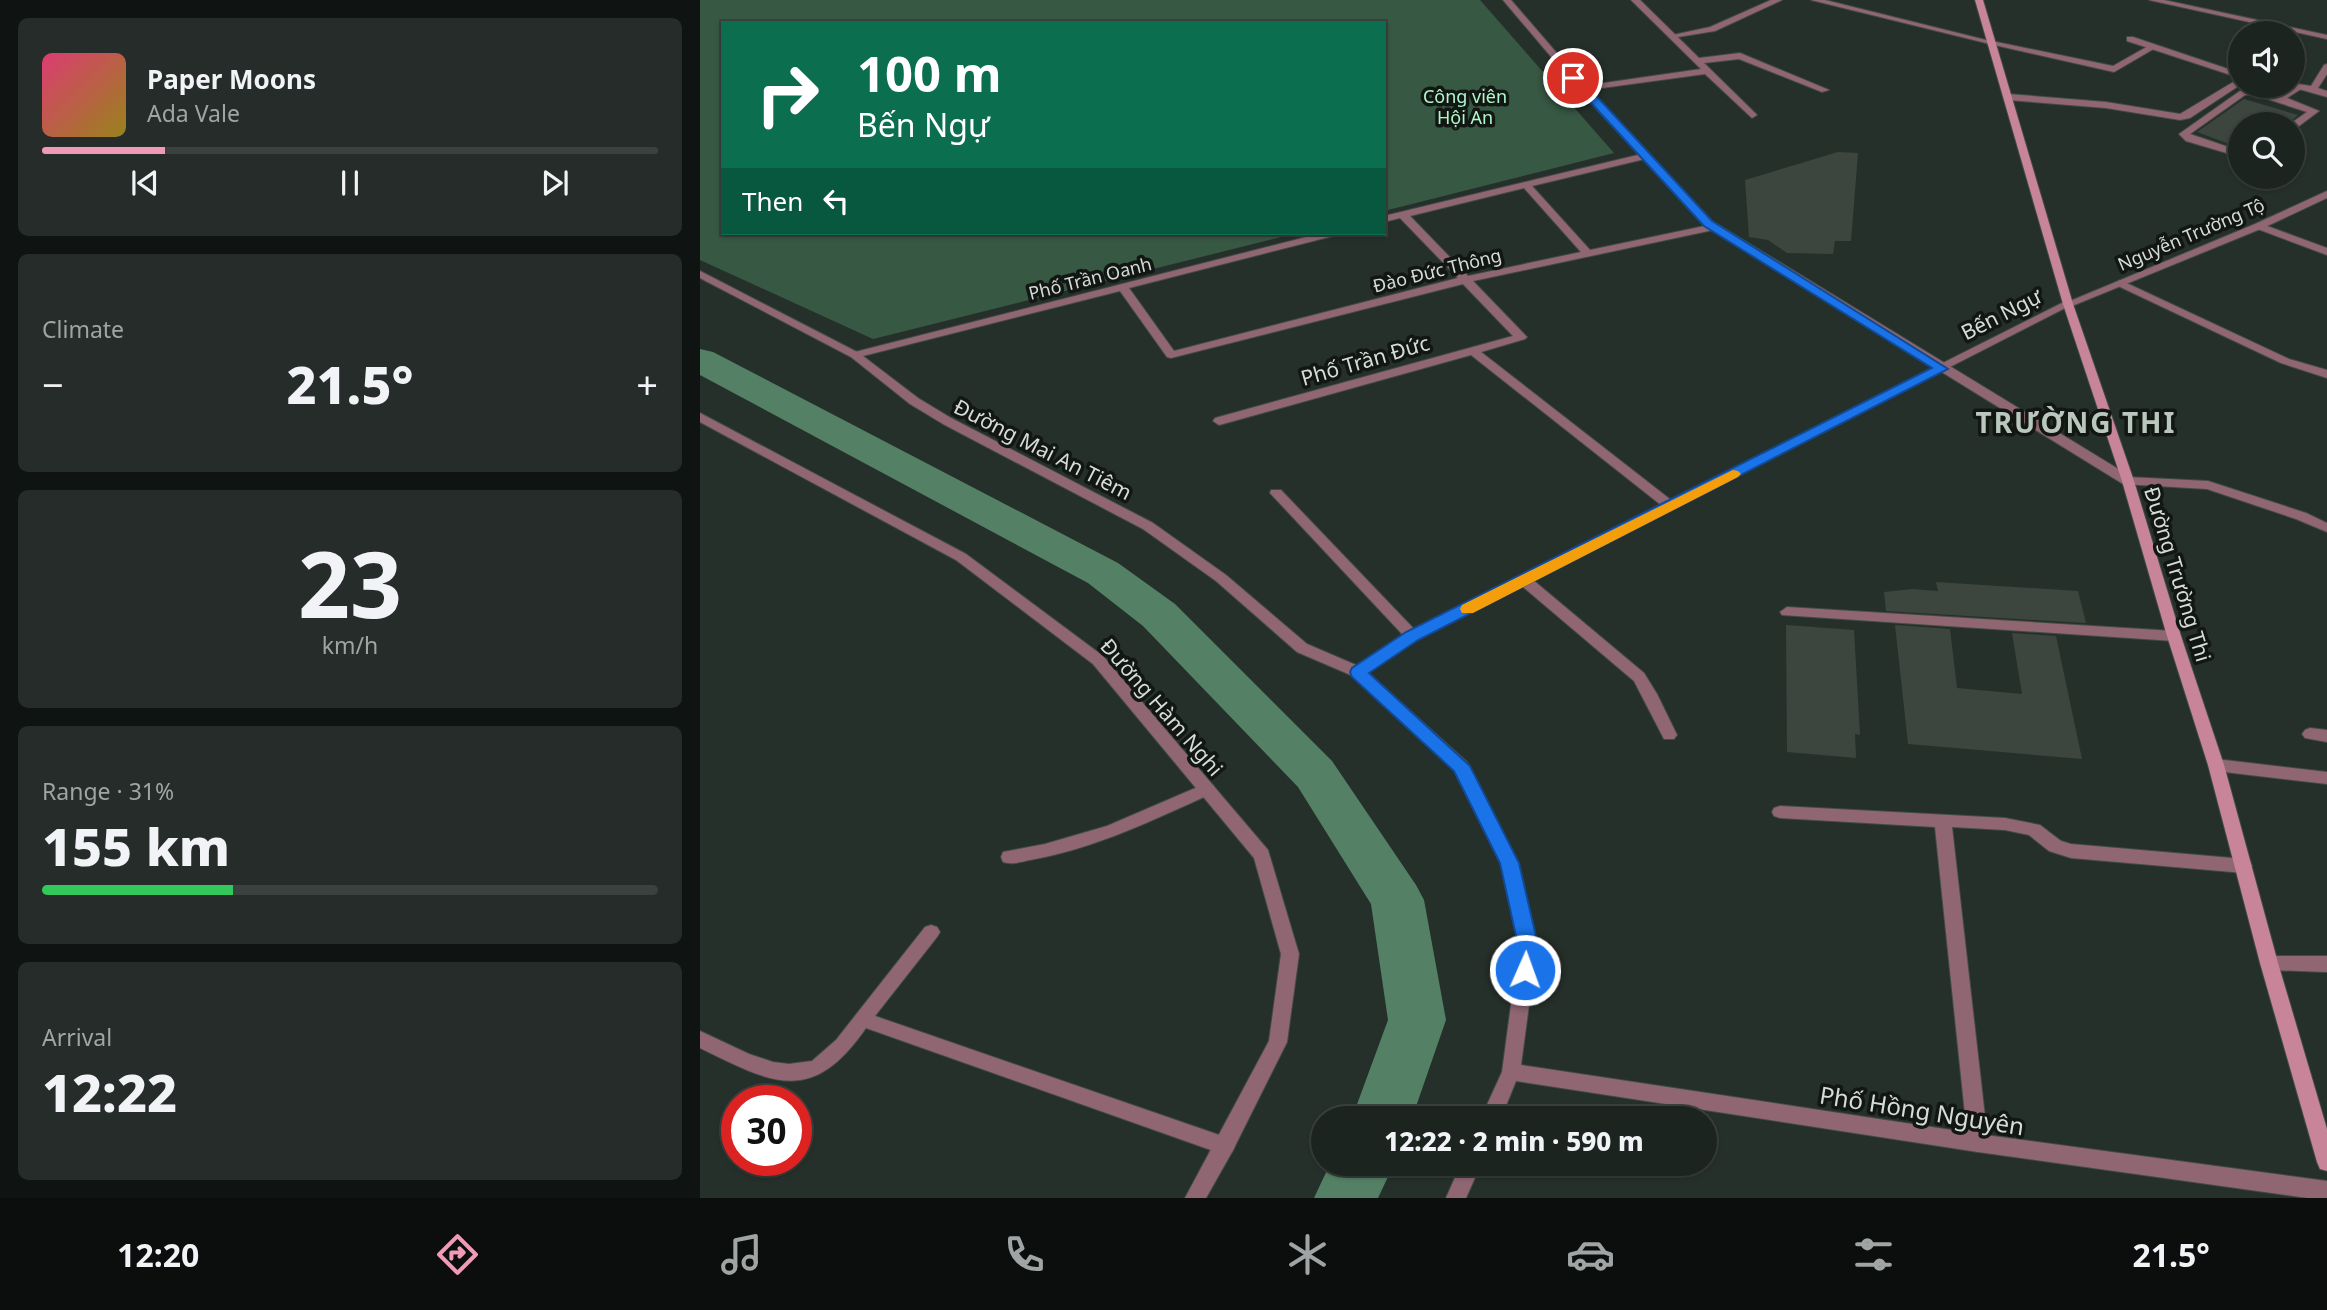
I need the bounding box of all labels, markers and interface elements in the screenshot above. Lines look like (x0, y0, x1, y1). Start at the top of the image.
map controls (2228, 21, 2305, 189)
button: sound (2228, 21, 2305, 98)
text: 100 m (857, 40, 1002, 106)
pin (1543, 48, 1603, 108)
icon: right (742, 49, 833, 140)
icon: arrive (1554, 59, 1592, 97)
text: Paper Moons (147, 61, 316, 97)
park label: Công viên Hội An (1423, 84, 1507, 129)
text: Ada Vale (147, 97, 240, 129)
text: Bến Ngự (857, 103, 990, 146)
button: search (2228, 112, 2305, 189)
icon: previous (126, 164, 164, 202)
icon: pause (331, 164, 369, 202)
icon: next (536, 164, 574, 202)
icon: left (817, 182, 855, 220)
text: Then (742, 183, 803, 219)
street label: Nguyễn Trường Tộ (2114, 192, 2268, 276)
street label: Đào Đức Thông (1370, 242, 1504, 298)
street label: Phố Trần Oanh (1026, 251, 1154, 305)
street label: Bến Ngự (1956, 281, 2047, 346)
text: Climate (42, 313, 124, 345)
street label: Phố Trần Đức (1297, 328, 1433, 392)
text: 21.5° (287, 348, 413, 419)
text: − (42, 358, 64, 410)
text: + (636, 358, 658, 410)
street label: Đường Mai An Tiêm (949, 392, 1137, 506)
district label: TRƯỜNG THI (1976, 403, 2176, 441)
street label: Đường Trường Thi (2138, 483, 2218, 665)
text: 23 (298, 521, 402, 645)
text: km/h (322, 629, 378, 661)
street label: Đường Hàm Nghi (1095, 632, 1229, 782)
text: Range · 31% (42, 775, 174, 807)
text: 155 km (42, 810, 230, 881)
position arrow (1488, 933, 1562, 1007)
text: Arrival (42, 1021, 112, 1053)
text: 12:22 (42, 1056, 177, 1127)
street label: Phố Hồng Nguyên (1817, 1078, 2027, 1142)
speed limit sign: 30 (721, 1085, 812, 1176)
text: 12:22 · 2 min · 590 m (1384, 1123, 1644, 1159)
icon: directions (433, 1230, 482, 1279)
icon: music (717, 1230, 766, 1279)
icon: phone (1000, 1230, 1049, 1279)
icon: climate (1283, 1230, 1332, 1279)
icon: car (1566, 1230, 1615, 1279)
icon: filters (1849, 1230, 1898, 1279)
text: 12:20 (117, 1233, 199, 1276)
text: 21.5° (2132, 1233, 2210, 1276)

